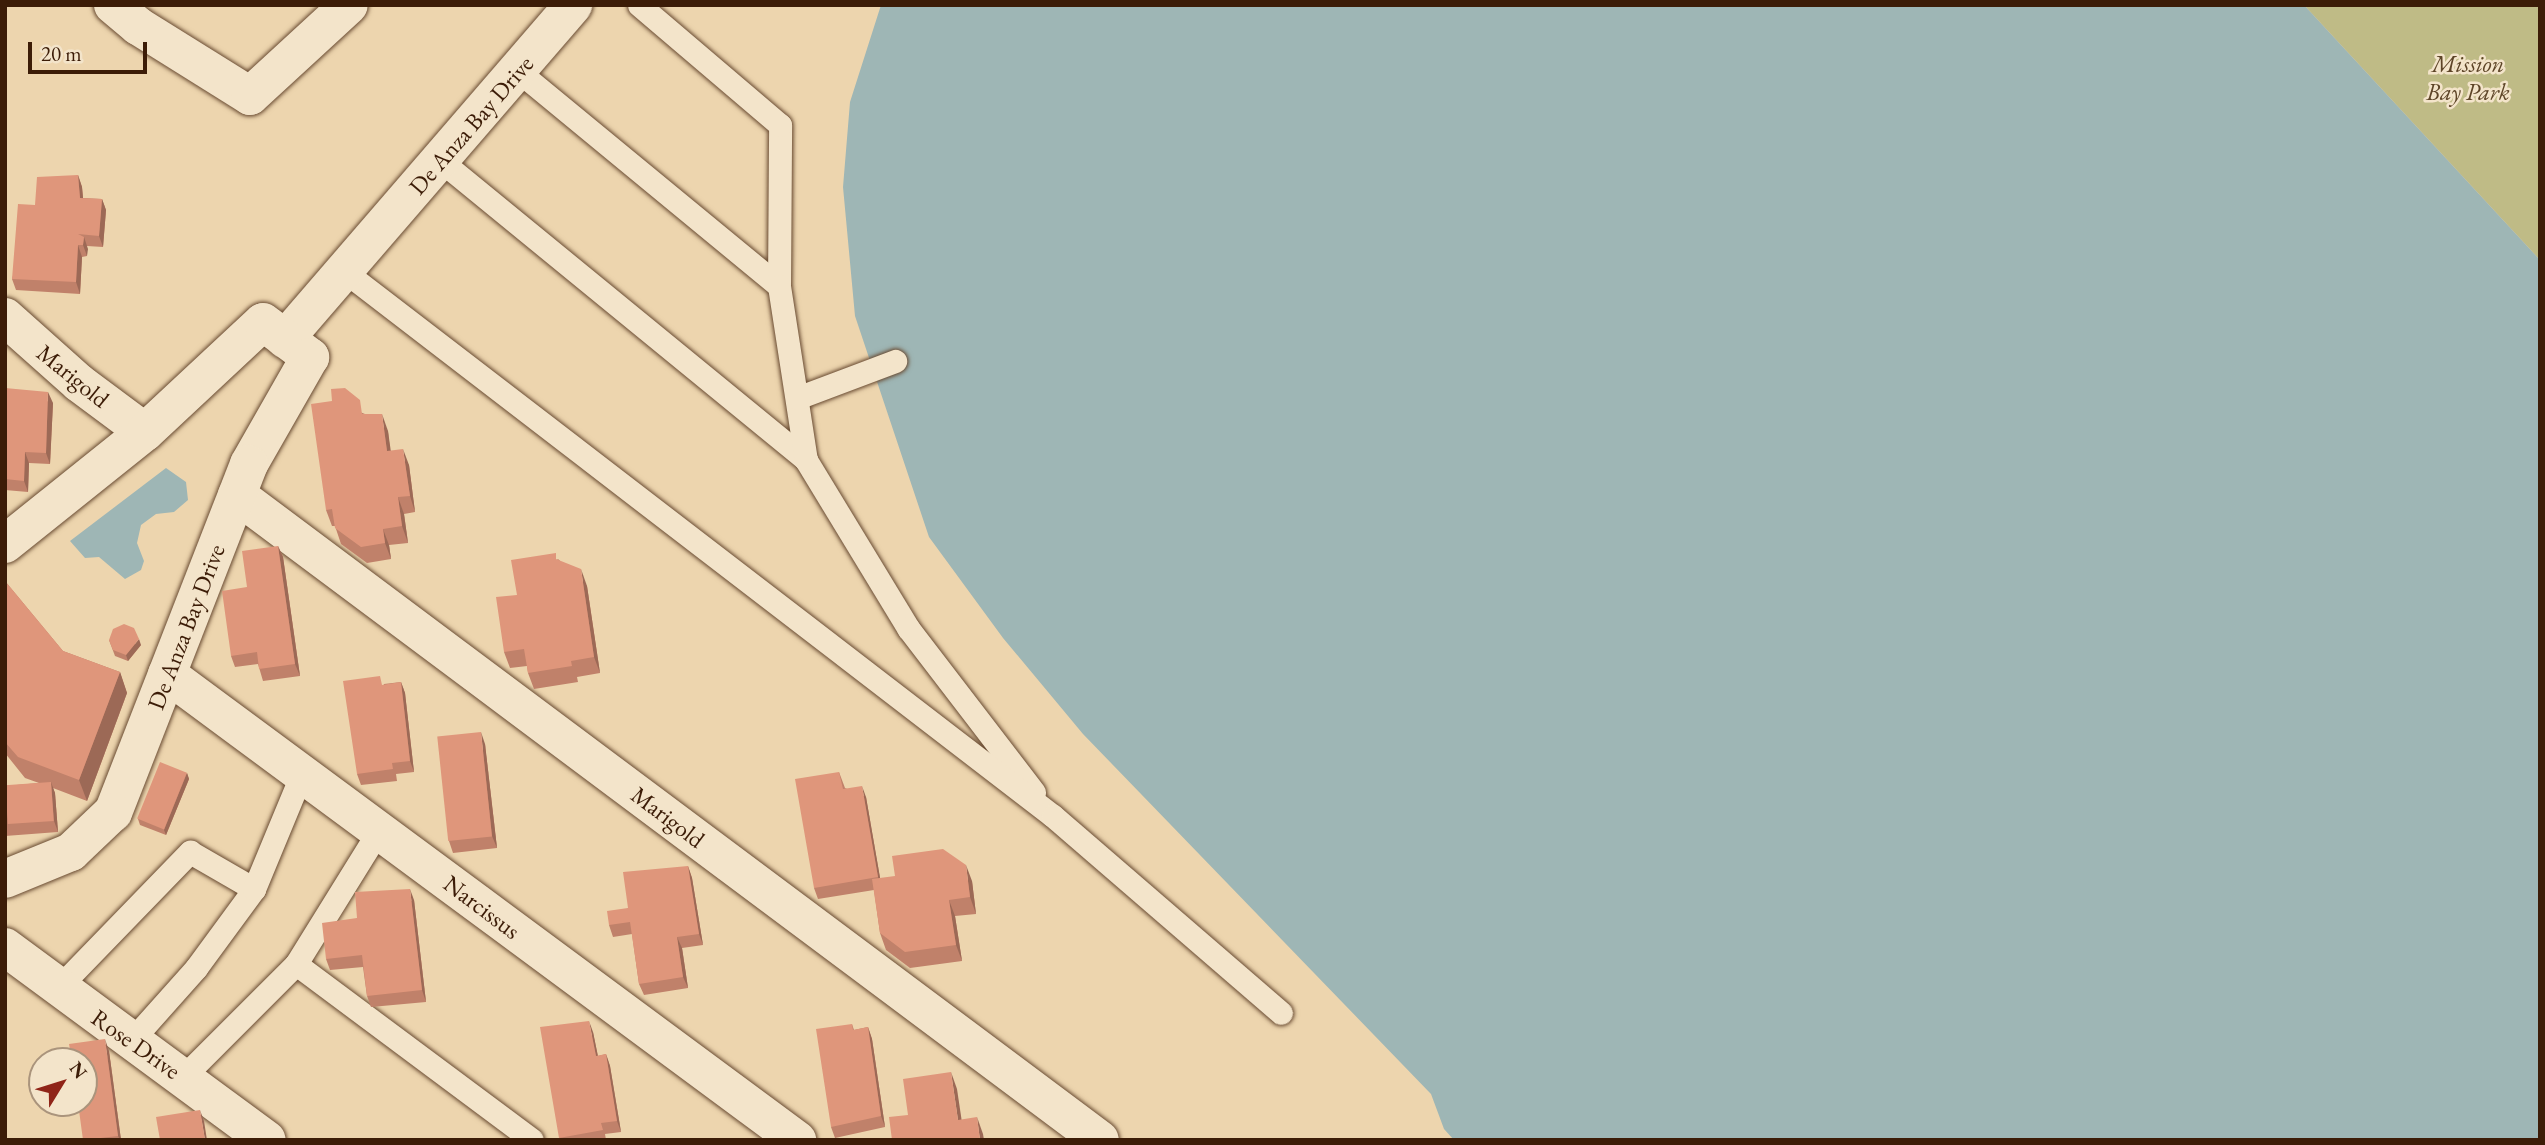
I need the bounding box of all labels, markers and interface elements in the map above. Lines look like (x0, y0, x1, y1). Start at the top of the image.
scale bar (32, 28, 150, 72)
text: 20 m (41, 40, 82, 67)
street label: De Anza Bay Drive (403, 50, 539, 200)
park label: Mission Bay Park (2426, 50, 2510, 106)
street label: Marigold (31, 338, 115, 414)
street label: De Anza Bay Drive (141, 540, 231, 714)
street label: Marigold (626, 780, 710, 854)
street label: Narcissus (438, 869, 526, 945)
street label: Rose Drive (86, 1003, 186, 1085)
north arrow (28, 1047, 98, 1117)
text: N (64, 1056, 93, 1084)

